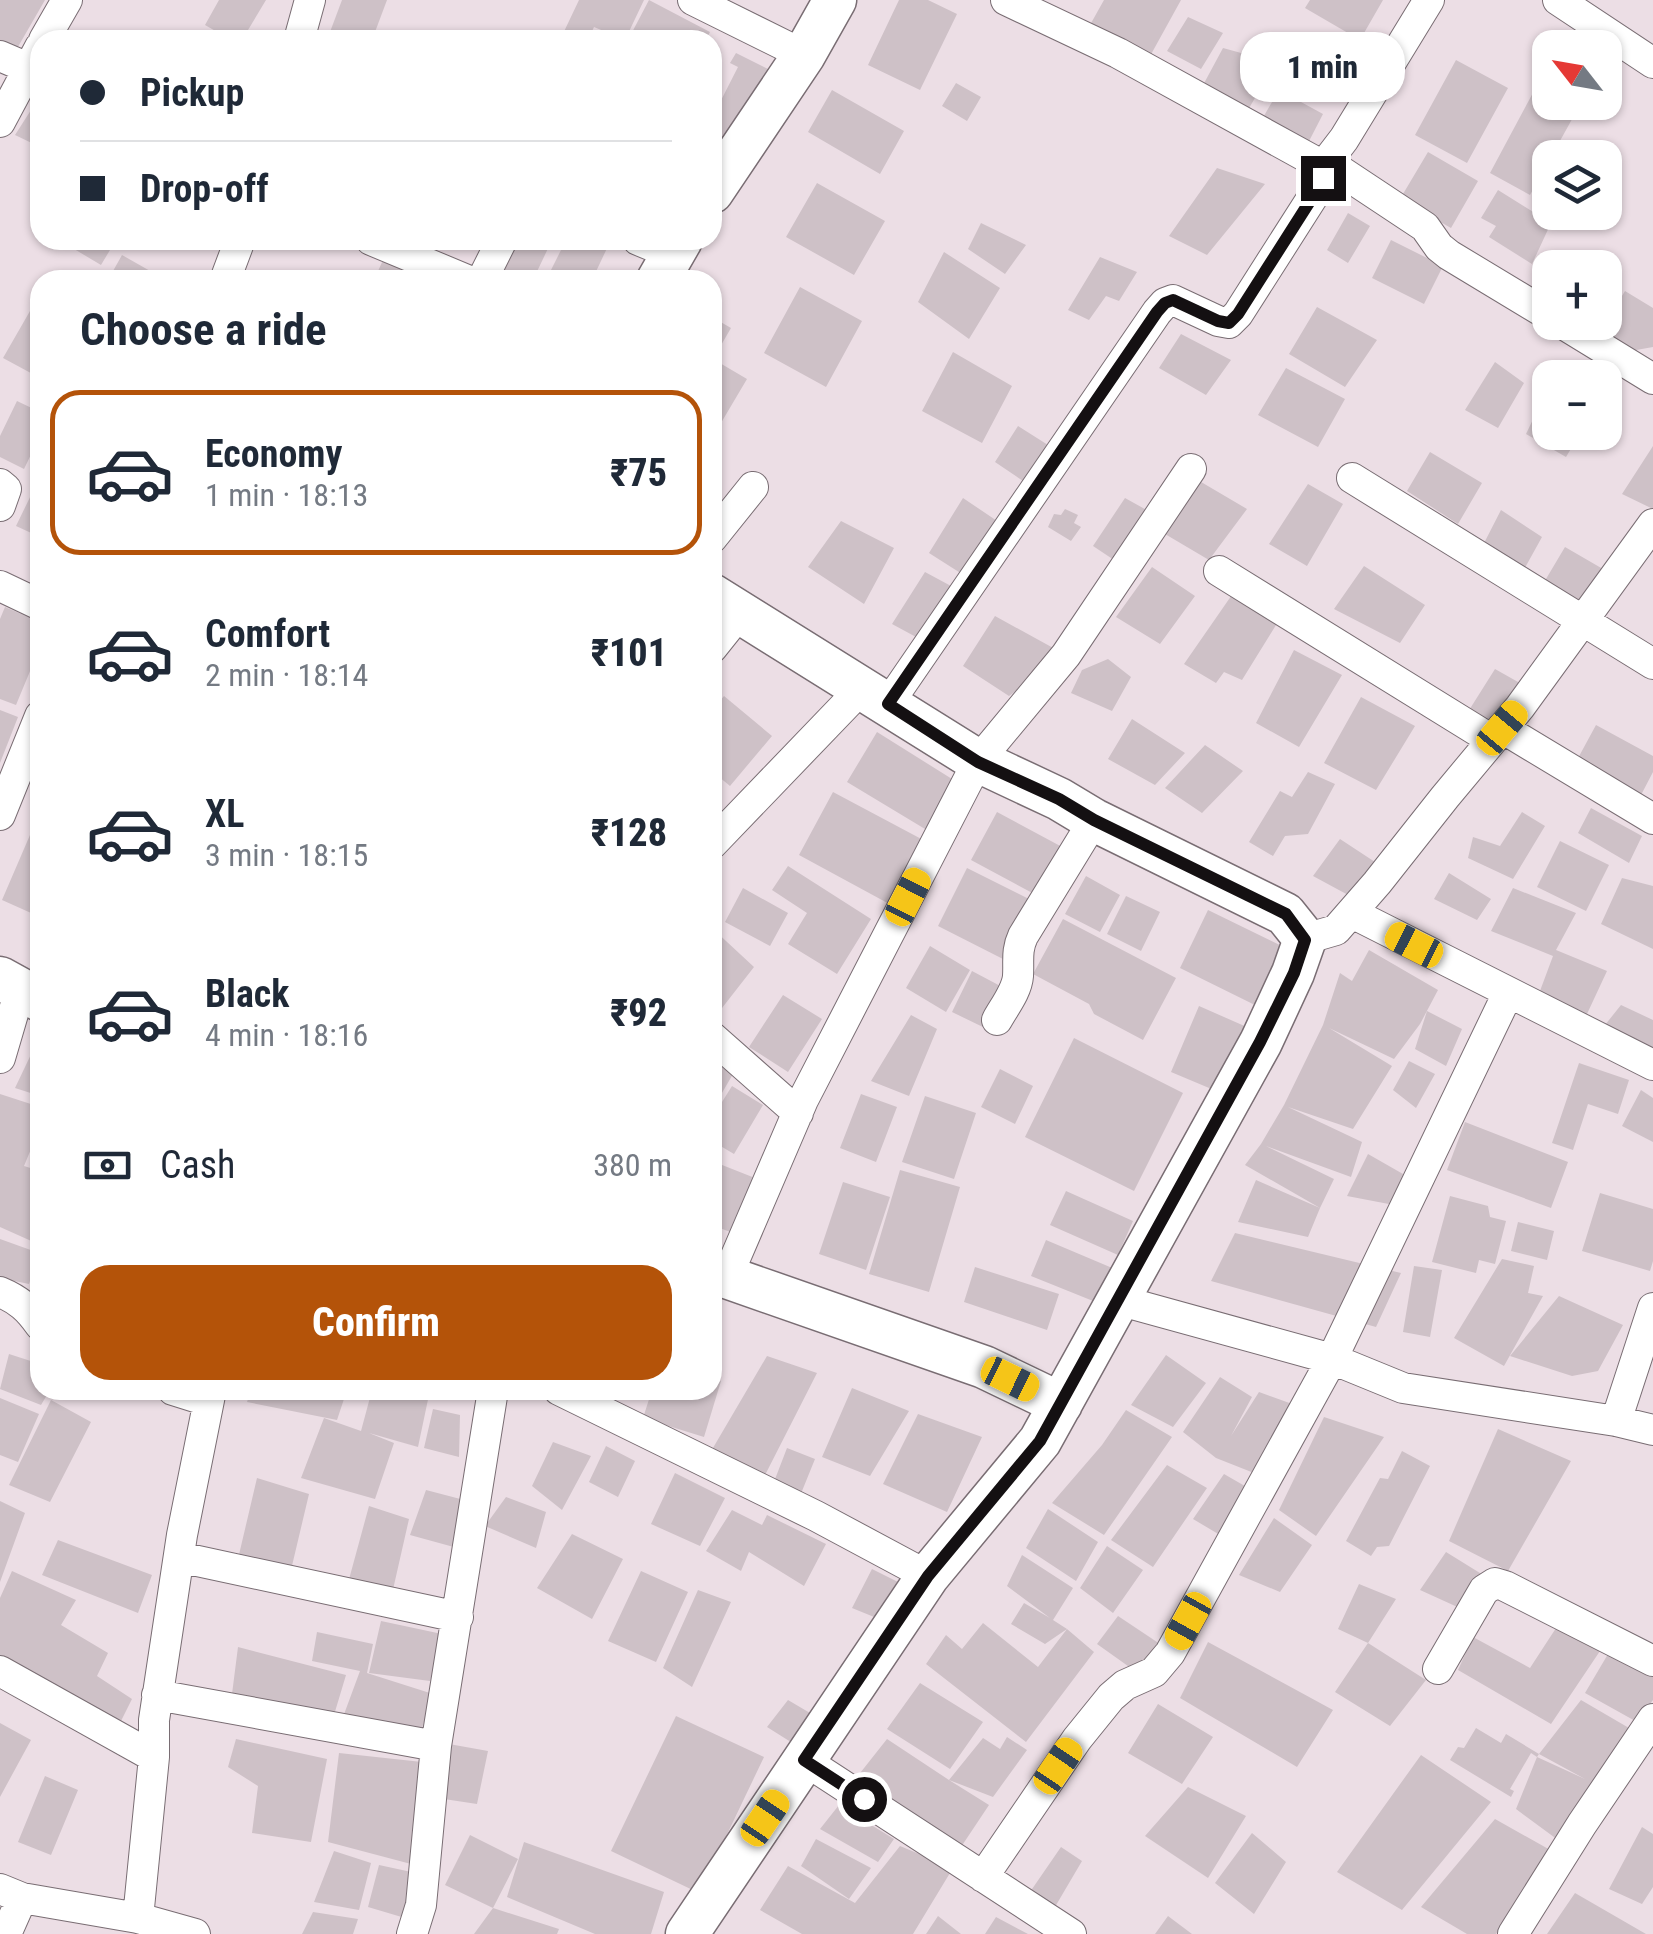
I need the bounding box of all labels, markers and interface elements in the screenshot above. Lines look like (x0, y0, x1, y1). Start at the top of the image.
north arrow (1532, 30, 1622, 120)
map controls (1532, 30, 1622, 450)
callout: 1 min (1240, 33, 1406, 103)
text: 1 min (1287, 48, 1358, 86)
text: Pickup (140, 71, 244, 115)
button: layers (1532, 140, 1622, 230)
route end (1301, 156, 1346, 201)
text: Drop-off (140, 167, 269, 211)
button: + (1532, 250, 1622, 340)
text: Choose a ride (80, 303, 327, 356)
button: − (1532, 360, 1622, 450)
icon: car (85, 428, 175, 518)
text: Economy (205, 432, 342, 476)
text: ₹75 (610, 451, 667, 495)
text: 1 min · 18:13 (205, 476, 368, 514)
icon: car (85, 608, 175, 698)
text: Comfort (205, 612, 330, 656)
text: ₹101 (591, 631, 667, 675)
text: 2 min · 18:14 (205, 656, 368, 694)
car (1471, 695, 1533, 761)
icon: car (85, 788, 175, 878)
text: XL (205, 792, 244, 836)
text: ₹128 (591, 811, 667, 855)
text: 3 min · 18:15 (205, 836, 368, 874)
car (881, 863, 935, 931)
car (1380, 918, 1448, 972)
icon: car (85, 968, 175, 1058)
text: Black (205, 972, 289, 1016)
text: ₹92 (610, 991, 667, 1035)
text: 4 min · 18:16 (205, 1016, 368, 1054)
icon: cash (80, 1138, 135, 1193)
text: Cash (160, 1143, 235, 1187)
text: 380 m (593, 1146, 672, 1184)
button: Confirm (80, 1265, 672, 1380)
car (976, 1352, 1044, 1406)
car (1160, 1587, 1216, 1655)
car (1029, 1733, 1087, 1799)
route start (842, 1777, 887, 1822)
car (736, 1785, 794, 1851)

